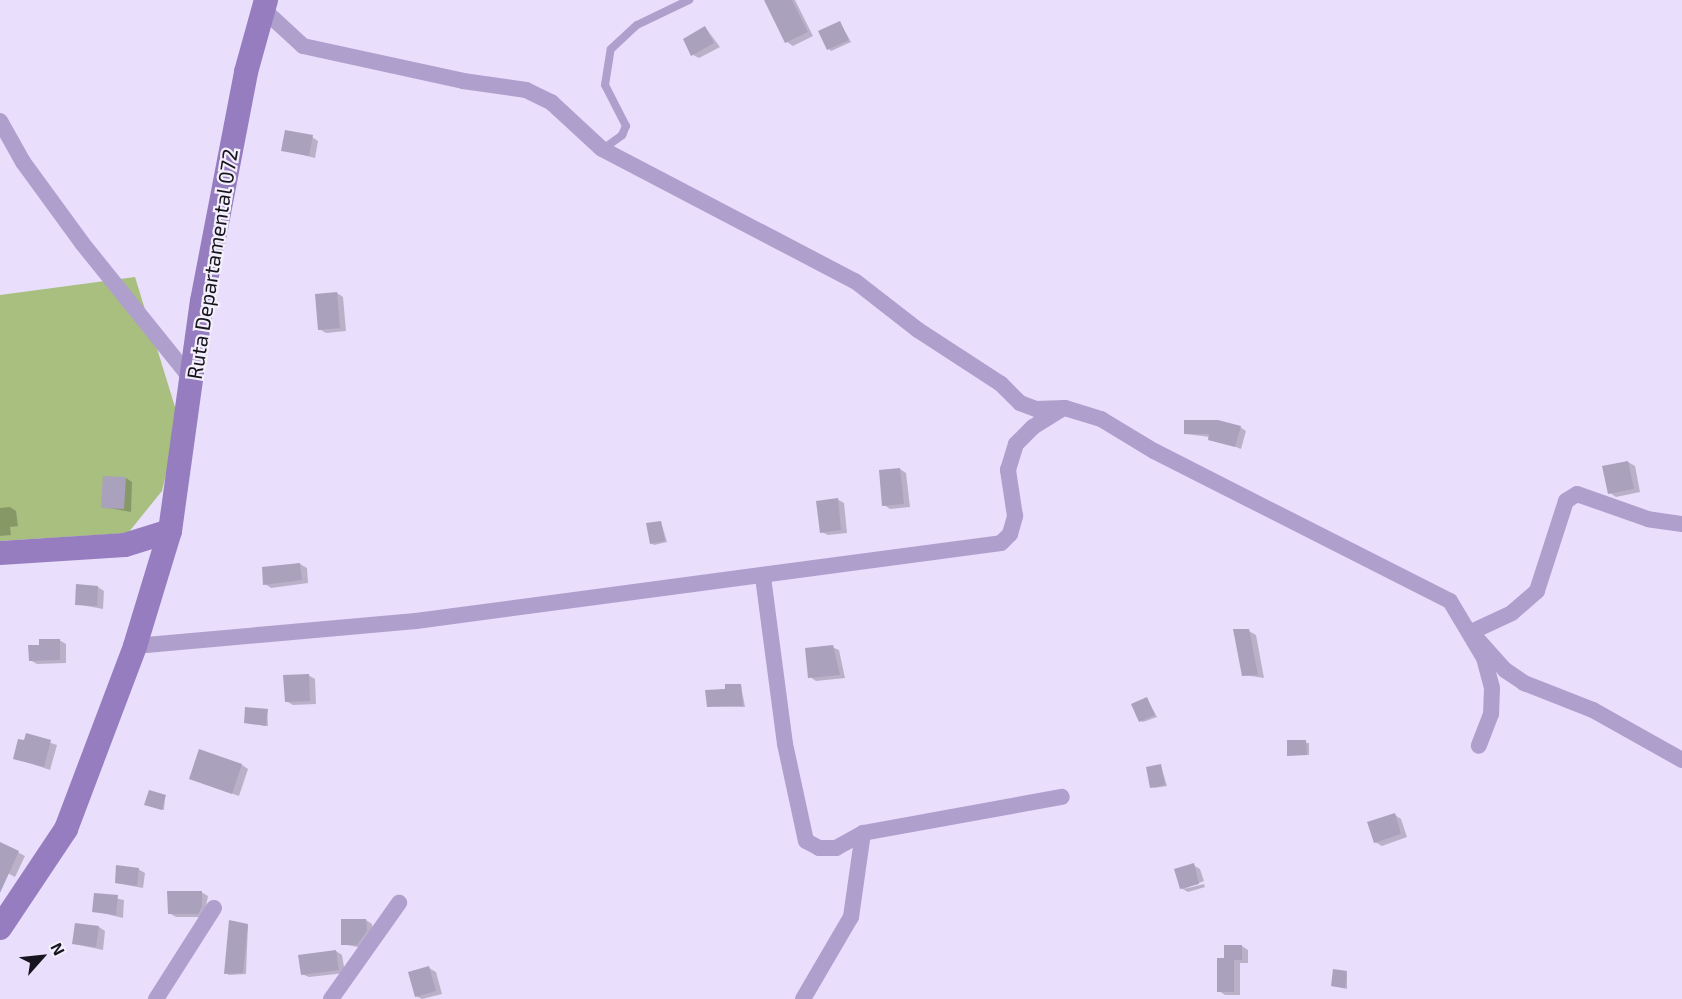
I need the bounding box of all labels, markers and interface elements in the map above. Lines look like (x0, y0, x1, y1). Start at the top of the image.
street label: Ruta Departamental 072 (181, 147, 243, 381)
north arrow (12, 927, 72, 987)
text: N (47, 939, 70, 958)

